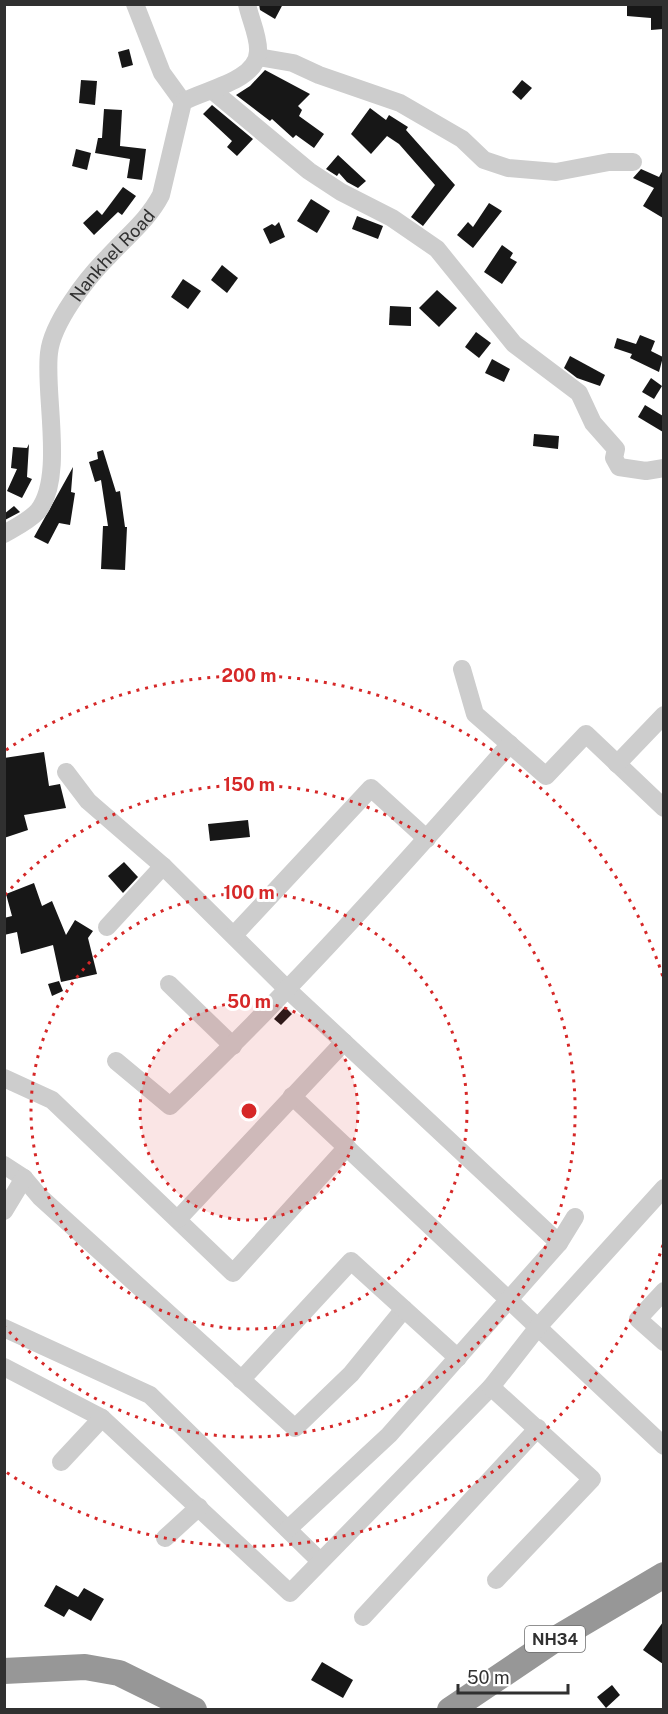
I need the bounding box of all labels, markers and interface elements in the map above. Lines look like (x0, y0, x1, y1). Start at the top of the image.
street label: Nankhel Road (65, 205, 159, 305)
text: 200 m (222, 665, 276, 686)
text: 150 m (223, 774, 275, 795)
text: 100 m (223, 882, 275, 903)
text: 50 m (227, 991, 271, 1012)
centre of rings (239, 1101, 259, 1121)
road number: NH34 (525, 1626, 585, 1652)
scale bar (458, 1657, 568, 1695)
text: 50 m (467, 1667, 510, 1688)

